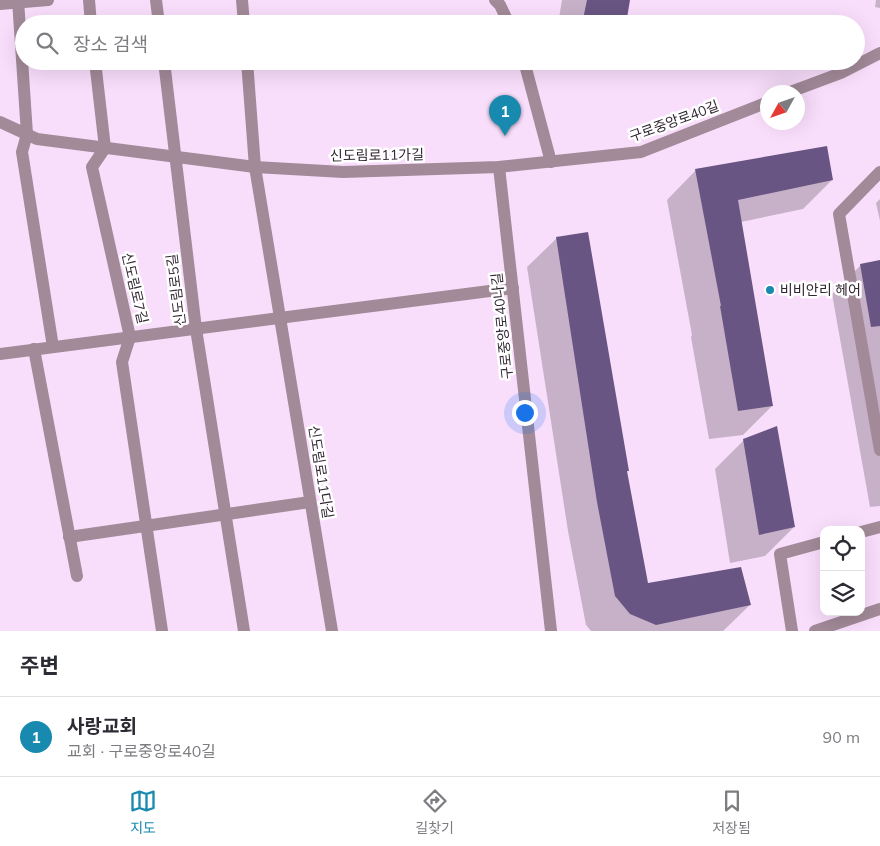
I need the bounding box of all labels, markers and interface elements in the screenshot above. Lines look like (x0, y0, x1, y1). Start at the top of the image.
search box (15, 15, 865, 70)
icon: search (33, 29, 61, 57)
text: 장소 검색 (73, 32, 148, 56)
north arrow (760, 85, 805, 130)
pin: 1 (489, 95, 521, 136)
street label: 구로중앙로40길 (627, 96, 721, 146)
street label: 신도림로11가길 (330, 145, 424, 165)
street label: 신도림로7길 (118, 251, 152, 325)
street label: 신도림로5길 (163, 253, 189, 327)
street label: 구로중앙로40나길 (487, 272, 517, 380)
place label: 비비안리 헤어 (780, 281, 861, 299)
marker: 비비안리 헤어 (764, 284, 776, 296)
your location (512, 400, 538, 426)
street label: 신도림로11다길 (305, 424, 337, 520)
map controls (820, 526, 865, 616)
button: locate (820, 526, 865, 571)
button: layers (820, 571, 865, 616)
text: 주변 (20, 652, 59, 678)
text: 사랑교회 (67, 714, 137, 738)
text: 1 (31, 727, 41, 747)
text: 90 m (823, 727, 860, 747)
text: 교회 · 구로중앙로40길 (67, 741, 216, 761)
tab: 지도 (129, 787, 157, 837)
tab: 길찾기 (415, 787, 454, 837)
tab: 저장됨 (712, 787, 751, 837)

